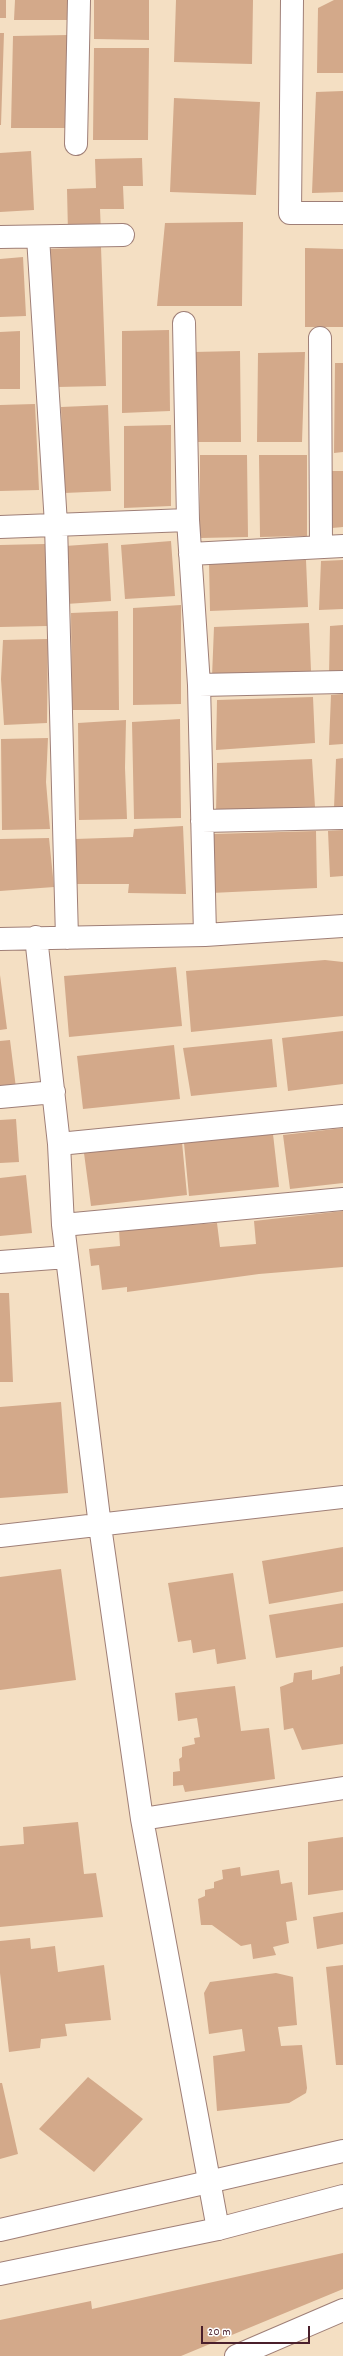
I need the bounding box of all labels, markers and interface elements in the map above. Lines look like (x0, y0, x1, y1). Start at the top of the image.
scale bar (203, 2318, 312, 2344)
text: 20 m (208, 2324, 231, 2341)

